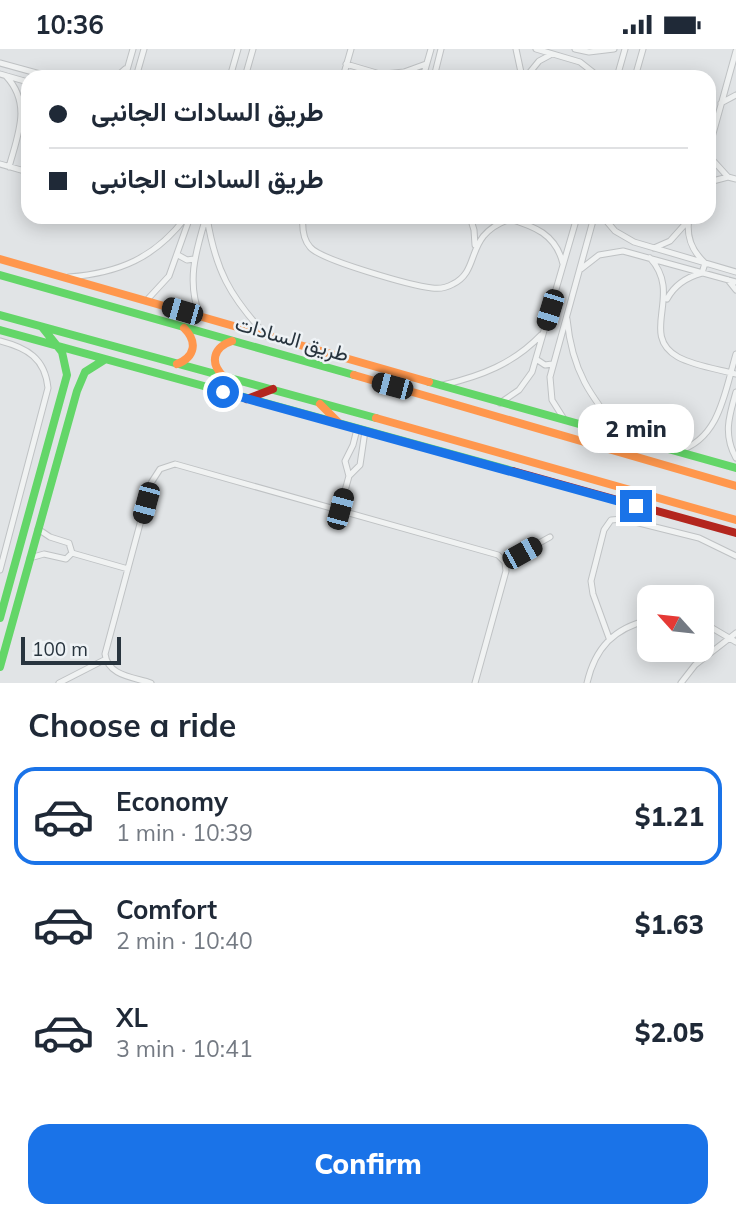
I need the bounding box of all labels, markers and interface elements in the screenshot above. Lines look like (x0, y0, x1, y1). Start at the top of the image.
text: 10:36 (35, 8, 104, 41)
text: طريق السادات الجانبى (91, 95, 324, 128)
text: طريق السادات الجانبى (91, 162, 324, 195)
car (534, 287, 567, 333)
car (159, 295, 206, 327)
street label: طريق السادات (232, 309, 352, 368)
car (369, 370, 416, 402)
route start (207, 376, 239, 408)
callout: 2 min (578, 405, 694, 454)
text: 2 min (605, 414, 667, 443)
car (131, 480, 162, 526)
car (325, 486, 356, 532)
route end (620, 490, 652, 522)
car (499, 534, 546, 572)
north arrow (637, 585, 714, 661)
map controls (637, 585, 714, 662)
scale bar (21, 633, 121, 665)
text: 100 m (32, 637, 88, 661)
text: Choose a ride (28, 705, 236, 745)
icon: car (32, 785, 95, 848)
text: Economy (116, 785, 228, 818)
text: $1.21 (635, 800, 704, 833)
text: 1 min · 10:39 (116, 818, 253, 847)
icon: car (32, 893, 95, 956)
text: Comfort (116, 893, 217, 926)
text: $1.63 (635, 908, 704, 941)
text: 2 min · 10:40 (116, 926, 253, 955)
icon: car (32, 1001, 95, 1064)
text: XL (116, 1001, 148, 1034)
text: $2.05 (635, 1016, 704, 1049)
text: 3 min · 10:41 (116, 1034, 253, 1063)
button: Confirm (28, 1124, 708, 1204)

